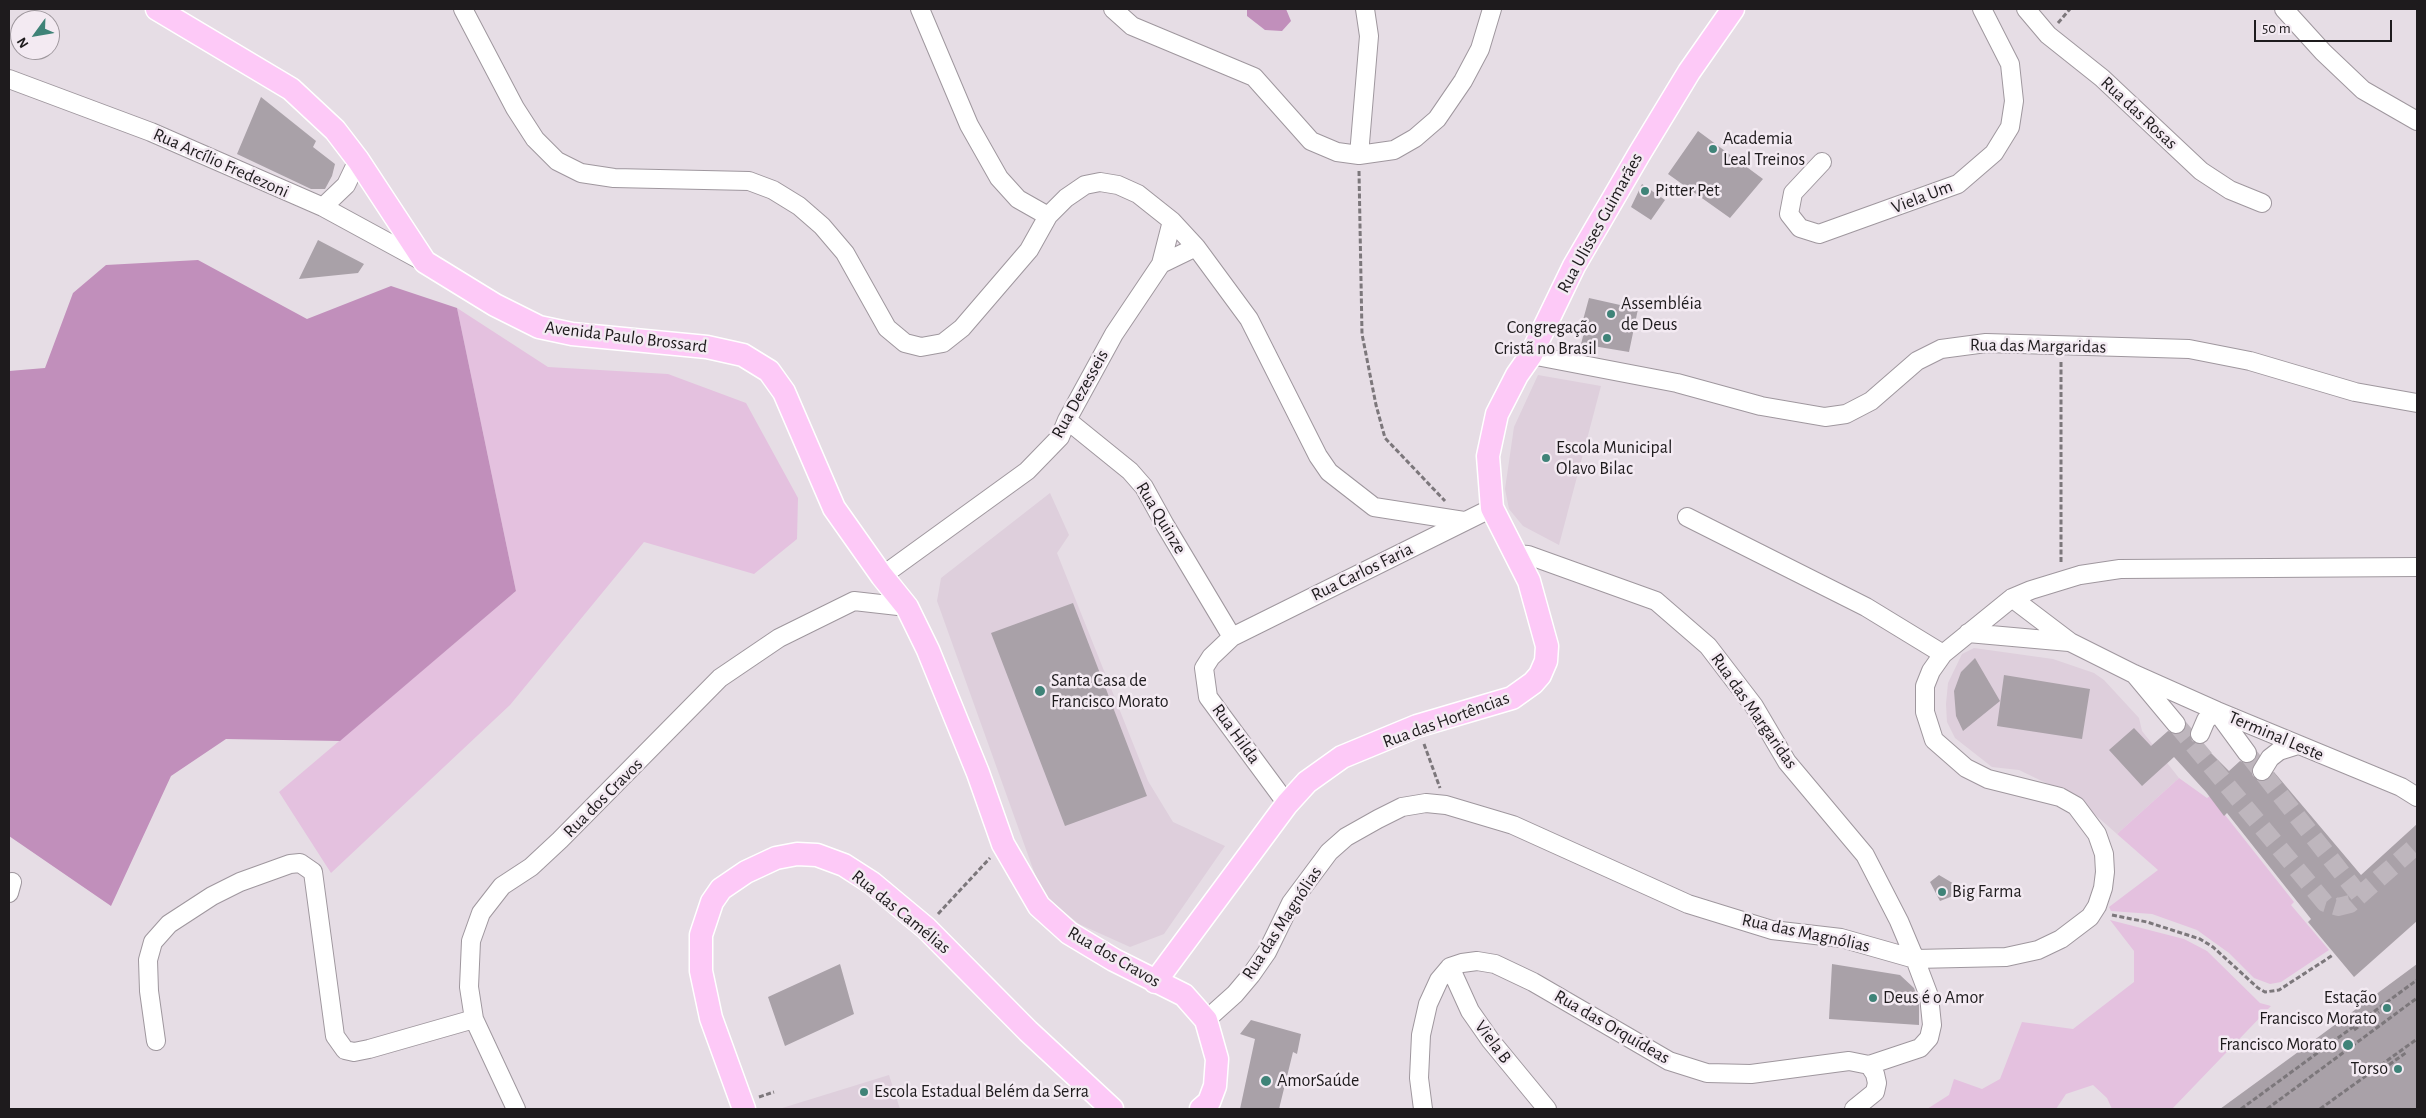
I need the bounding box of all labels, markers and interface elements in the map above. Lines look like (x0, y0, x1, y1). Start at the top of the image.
north arrow (10, 10, 60, 60)
scale bar (2256, 10, 2394, 42)
text: 50 m (2262, 21, 2291, 36)
text: N (15, 35, 32, 50)
street label: Rua das Rosas (2096, 72, 2182, 154)
street label: Rua Arcílio Fredezoni (150, 123, 292, 203)
place label: Academia Leal Treinos (1723, 128, 1805, 170)
marker: Academia Leal Treinos (1707, 143, 1719, 155)
street label: Rua Ulisses Guimarães (1553, 149, 1647, 297)
street label: Viela Um (1888, 175, 1956, 219)
place label: Pitter Pet (1655, 180, 1720, 202)
marker: Pitter Pet (1639, 185, 1651, 197)
place label: Assembléia de Deus (1621, 293, 1702, 336)
marker: Assembléia de Deus (1605, 308, 1617, 320)
street label: Avenida Paulo Brossard (544, 316, 708, 358)
place label: Congregação Cristã no Brasil (1494, 317, 1597, 359)
marker: Congregação Cristã no Brasil (1601, 332, 1613, 344)
street label: Rua das Margaridas (1970, 334, 2106, 358)
street label: Rua Dezesseis (1047, 346, 1113, 442)
place label: Escola Municipal Olavo Bilac (1556, 437, 1673, 479)
marker: Escola Municipal Olavo Bilac (1540, 452, 1552, 464)
street label: Rua Quinze (1131, 478, 1191, 558)
street label: Rua Carlos Faria (1308, 538, 1416, 606)
street label: Rua das Margaridas (1706, 649, 1802, 773)
place label: Santa Casa de Francisco Morato (1051, 670, 1169, 712)
marker: Santa Casa de Francisco Morato (1033, 684, 1047, 698)
street label: Rua das Hortências (1380, 687, 1512, 753)
street label: Rua Hilda (1207, 700, 1265, 768)
street label: Terminal Leste (2225, 706, 2327, 766)
street label: Rua dos Cravos (559, 754, 647, 842)
street label: Rua das Magnólias (1237, 862, 1327, 984)
street label: Rua das Camélias (847, 865, 955, 959)
place label: Big Farma (1952, 881, 2022, 903)
marker: Big Farma (1936, 886, 1948, 898)
street label: Rua das Magnólias (1740, 909, 1872, 957)
street label: Rua dos Cravos (1064, 922, 1164, 992)
street label: Rua das Orquídeas (1550, 985, 1674, 1069)
place label: Deus é o Amor (1883, 987, 1984, 1009)
place label: Estação Francisco Morato (2259, 987, 2377, 1030)
marker: Deus é o Amor (1867, 992, 1879, 1004)
marker: Estação Francisco Morato (2381, 1002, 2393, 1014)
street label: Viela B (1470, 1016, 1516, 1068)
place label: Francisco Morato (2219, 1034, 2337, 1056)
marker: Francisco Morato (2341, 1038, 2355, 1052)
place label: Torso (2350, 1058, 2388, 1080)
marker: Torso (2392, 1063, 2404, 1075)
place label: AmorSaúde (1277, 1070, 1359, 1092)
marker: AmorSaúde (1259, 1074, 1273, 1088)
place label: Escola Estadual Belém da Serra (874, 1081, 1089, 1103)
marker: Escola Estadual Belém da Serra (858, 1086, 870, 1098)

